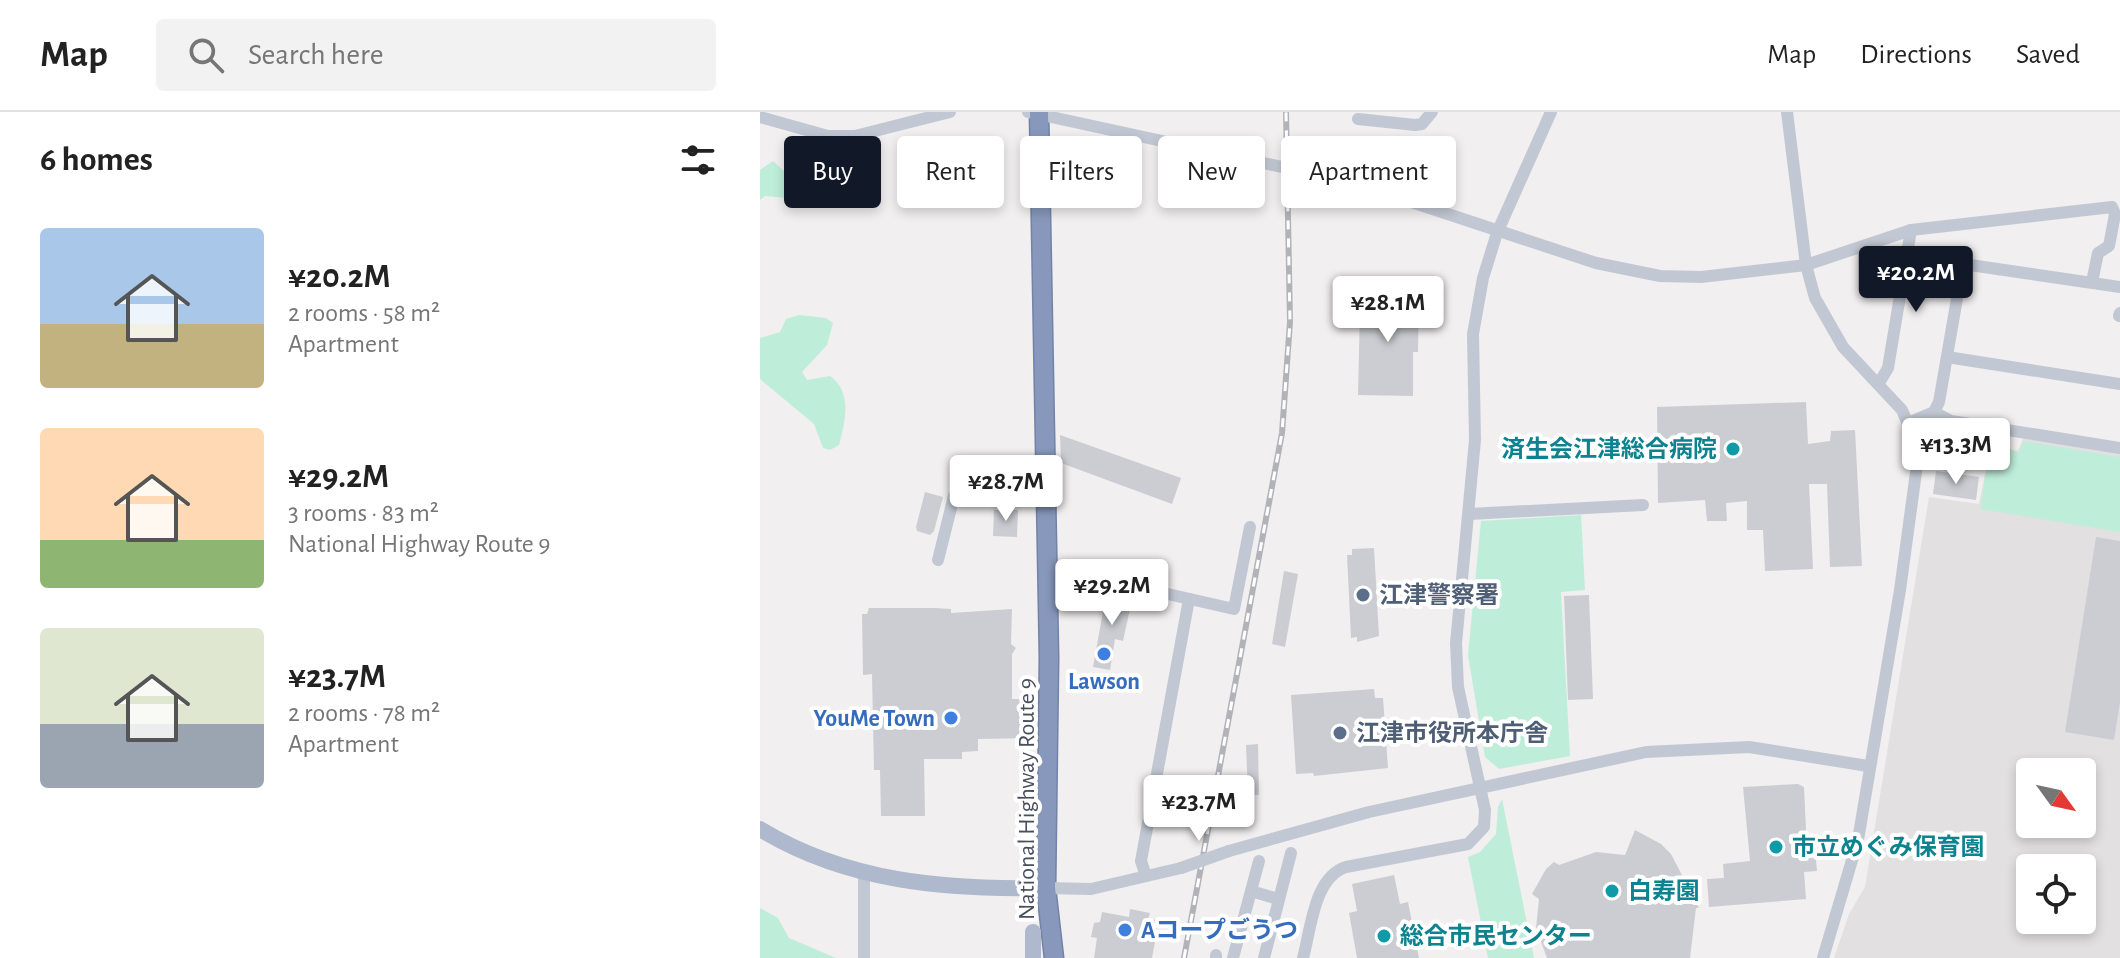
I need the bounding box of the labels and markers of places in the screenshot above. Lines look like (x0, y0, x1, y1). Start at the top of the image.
pin: ¥20.2M (1851, 246, 1981, 314)
pin: ¥28.1M (1323, 276, 1453, 344)
pin: ¥13.3M (1891, 418, 2021, 486)
place label: 済生会江津総合病院 (1501, 436, 1717, 462)
marker: 済生会江津総合病院 (1724, 440, 1742, 458)
pin: ¥28.7M (941, 455, 1071, 523)
pin: ¥29.2M (1047, 559, 1177, 627)
place label: 江津警察署 (1379, 582, 1499, 608)
marker: 江津警察署 (1354, 586, 1372, 604)
marker: Lawson (1095, 645, 1113, 663)
place label: Lawson (1068, 670, 1140, 694)
place label: YouMe Town (814, 707, 935, 731)
marker: YouMe Town (942, 709, 960, 727)
place label: 江津市役所本庁舎 (1356, 720, 1548, 746)
marker: 江津市役所本庁舎 (1331, 724, 1349, 742)
pin: ¥23.7M (1134, 775, 1264, 843)
place label: 市立めぐみ保育園 (1792, 834, 1985, 860)
marker: 市立めぐみ保育園 (1767, 838, 1785, 856)
place label: 白寿園 (1628, 878, 1700, 904)
marker: 白寿園 (1603, 882, 1621, 900)
place label: Aコープごうつ (1141, 917, 1298, 943)
marker: Aコープごうつ (1116, 921, 1134, 939)
place label: 総合市民センター (1400, 923, 1592, 949)
marker: 総合市民センター (1375, 927, 1393, 945)

